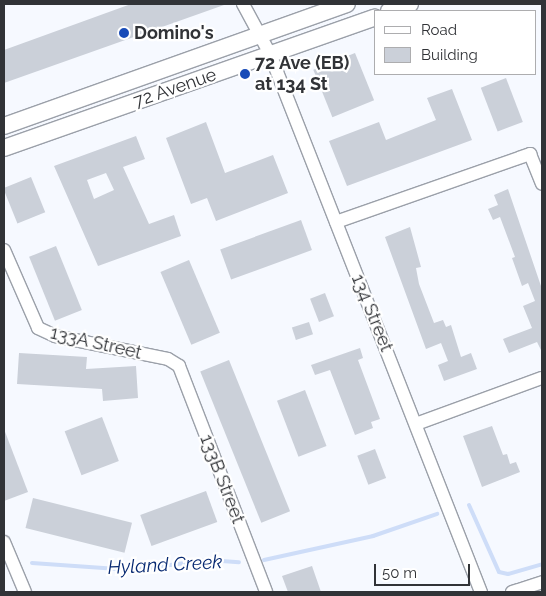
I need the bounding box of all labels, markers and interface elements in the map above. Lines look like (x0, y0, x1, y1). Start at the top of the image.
legend (374, 10, 536, 75)
text: Road (421, 21, 457, 39)
place label: Domino's (134, 22, 214, 44)
marker: Domino's (118, 27, 130, 39)
text: Building (421, 46, 478, 64)
place label: 72 Ave (EB) at 134 St (255, 53, 350, 96)
street label: 72 Avenue (130, 64, 220, 112)
marker: 72 Ave (EB) at 134 St (239, 68, 251, 80)
street label: 134 Street (347, 271, 397, 355)
street label: 133A Street (48, 322, 144, 364)
street label: 133B Street (195, 432, 249, 526)
water label: Hyland Creek (107, 551, 223, 579)
scale bar (376, 554, 472, 586)
text: 50 m (382, 564, 417, 582)

